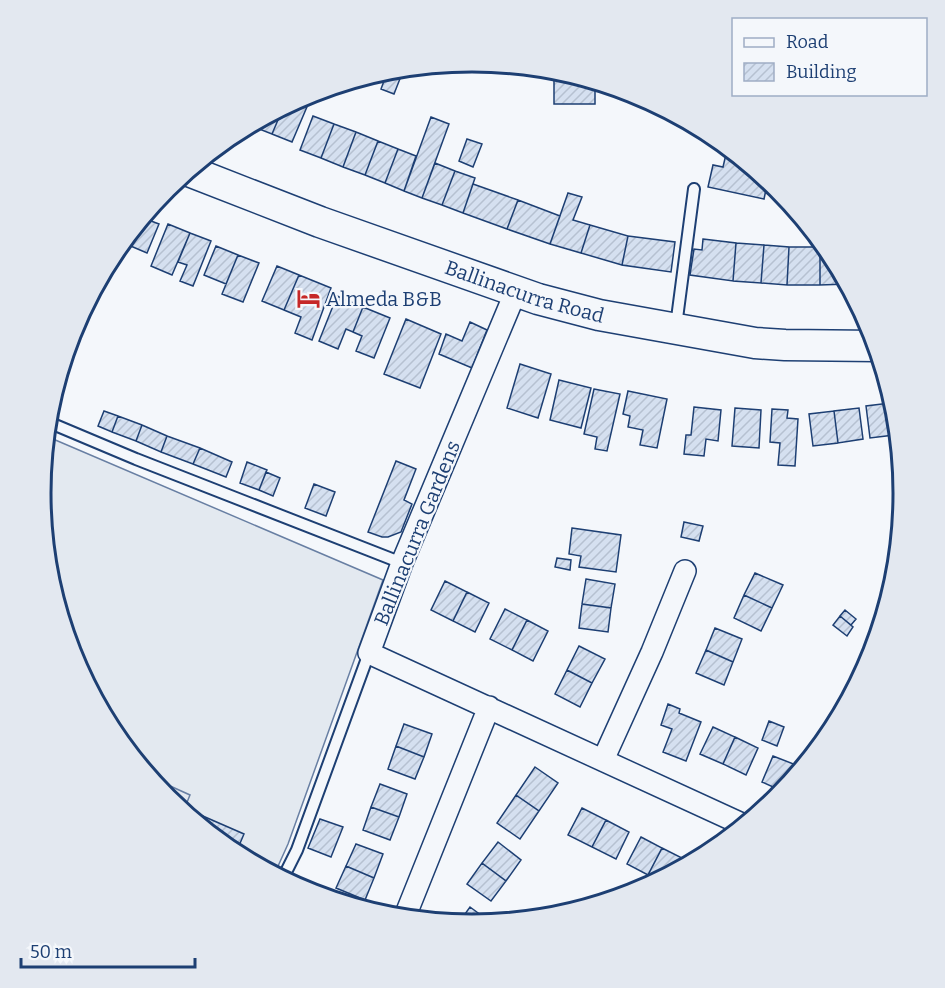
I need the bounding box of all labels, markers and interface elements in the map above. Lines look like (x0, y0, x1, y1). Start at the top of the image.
legend (732, 18, 927, 96)
text: Road (786, 31, 829, 53)
text: Building (786, 61, 857, 83)
street label: Ballinacurra Road (442, 255, 607, 328)
hotel icon: Almeda B&B (295, 286, 321, 312)
place label: Almeda B&B (326, 287, 442, 311)
street label: Ballinacurra Gardens (369, 437, 465, 629)
scale bar (21, 931, 195, 969)
text: 50 m (30, 941, 72, 963)

